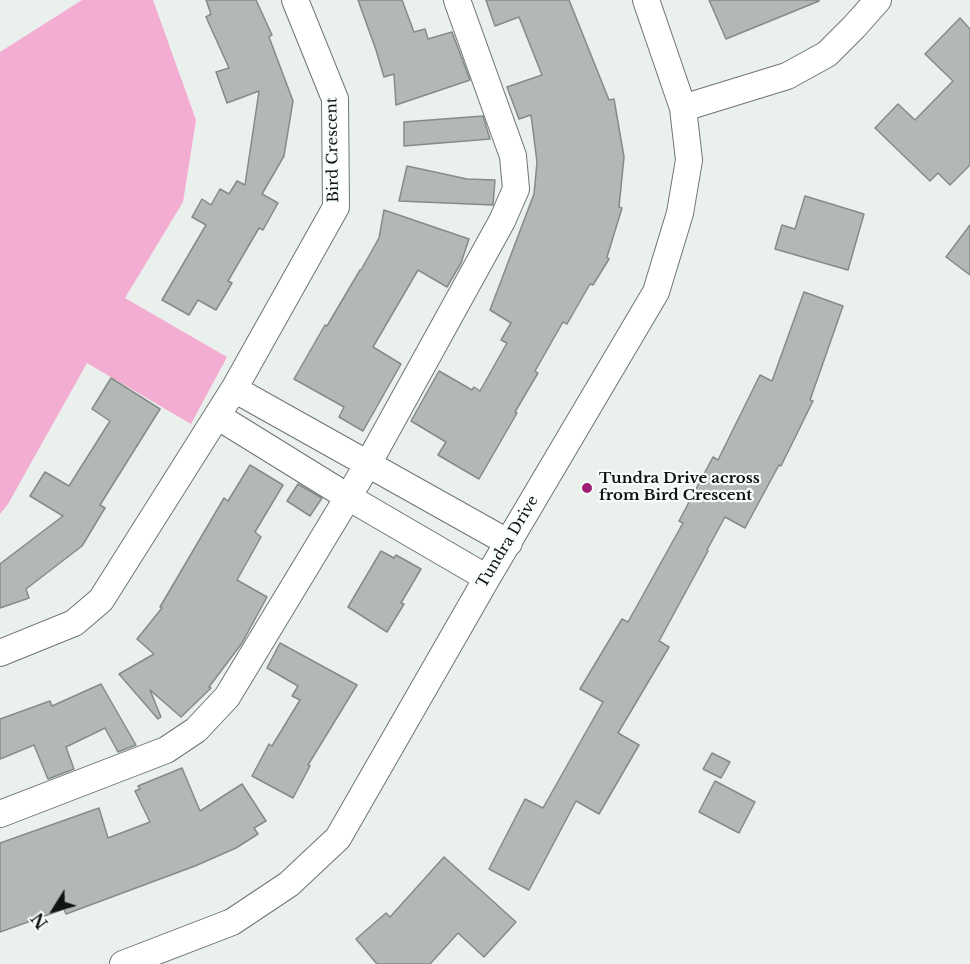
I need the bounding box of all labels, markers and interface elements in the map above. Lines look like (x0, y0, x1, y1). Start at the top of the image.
street label: Bird Crescent (323, 97, 343, 203)
place label: Tundra Drive across from Bird Crescent (599, 470, 760, 505)
marker: Tundra Drive across from Bird Crescent (580, 481, 594, 495)
street label: Tundra Drive (473, 493, 543, 591)
north arrow (24, 880, 84, 940)
text: N (27, 909, 52, 933)

